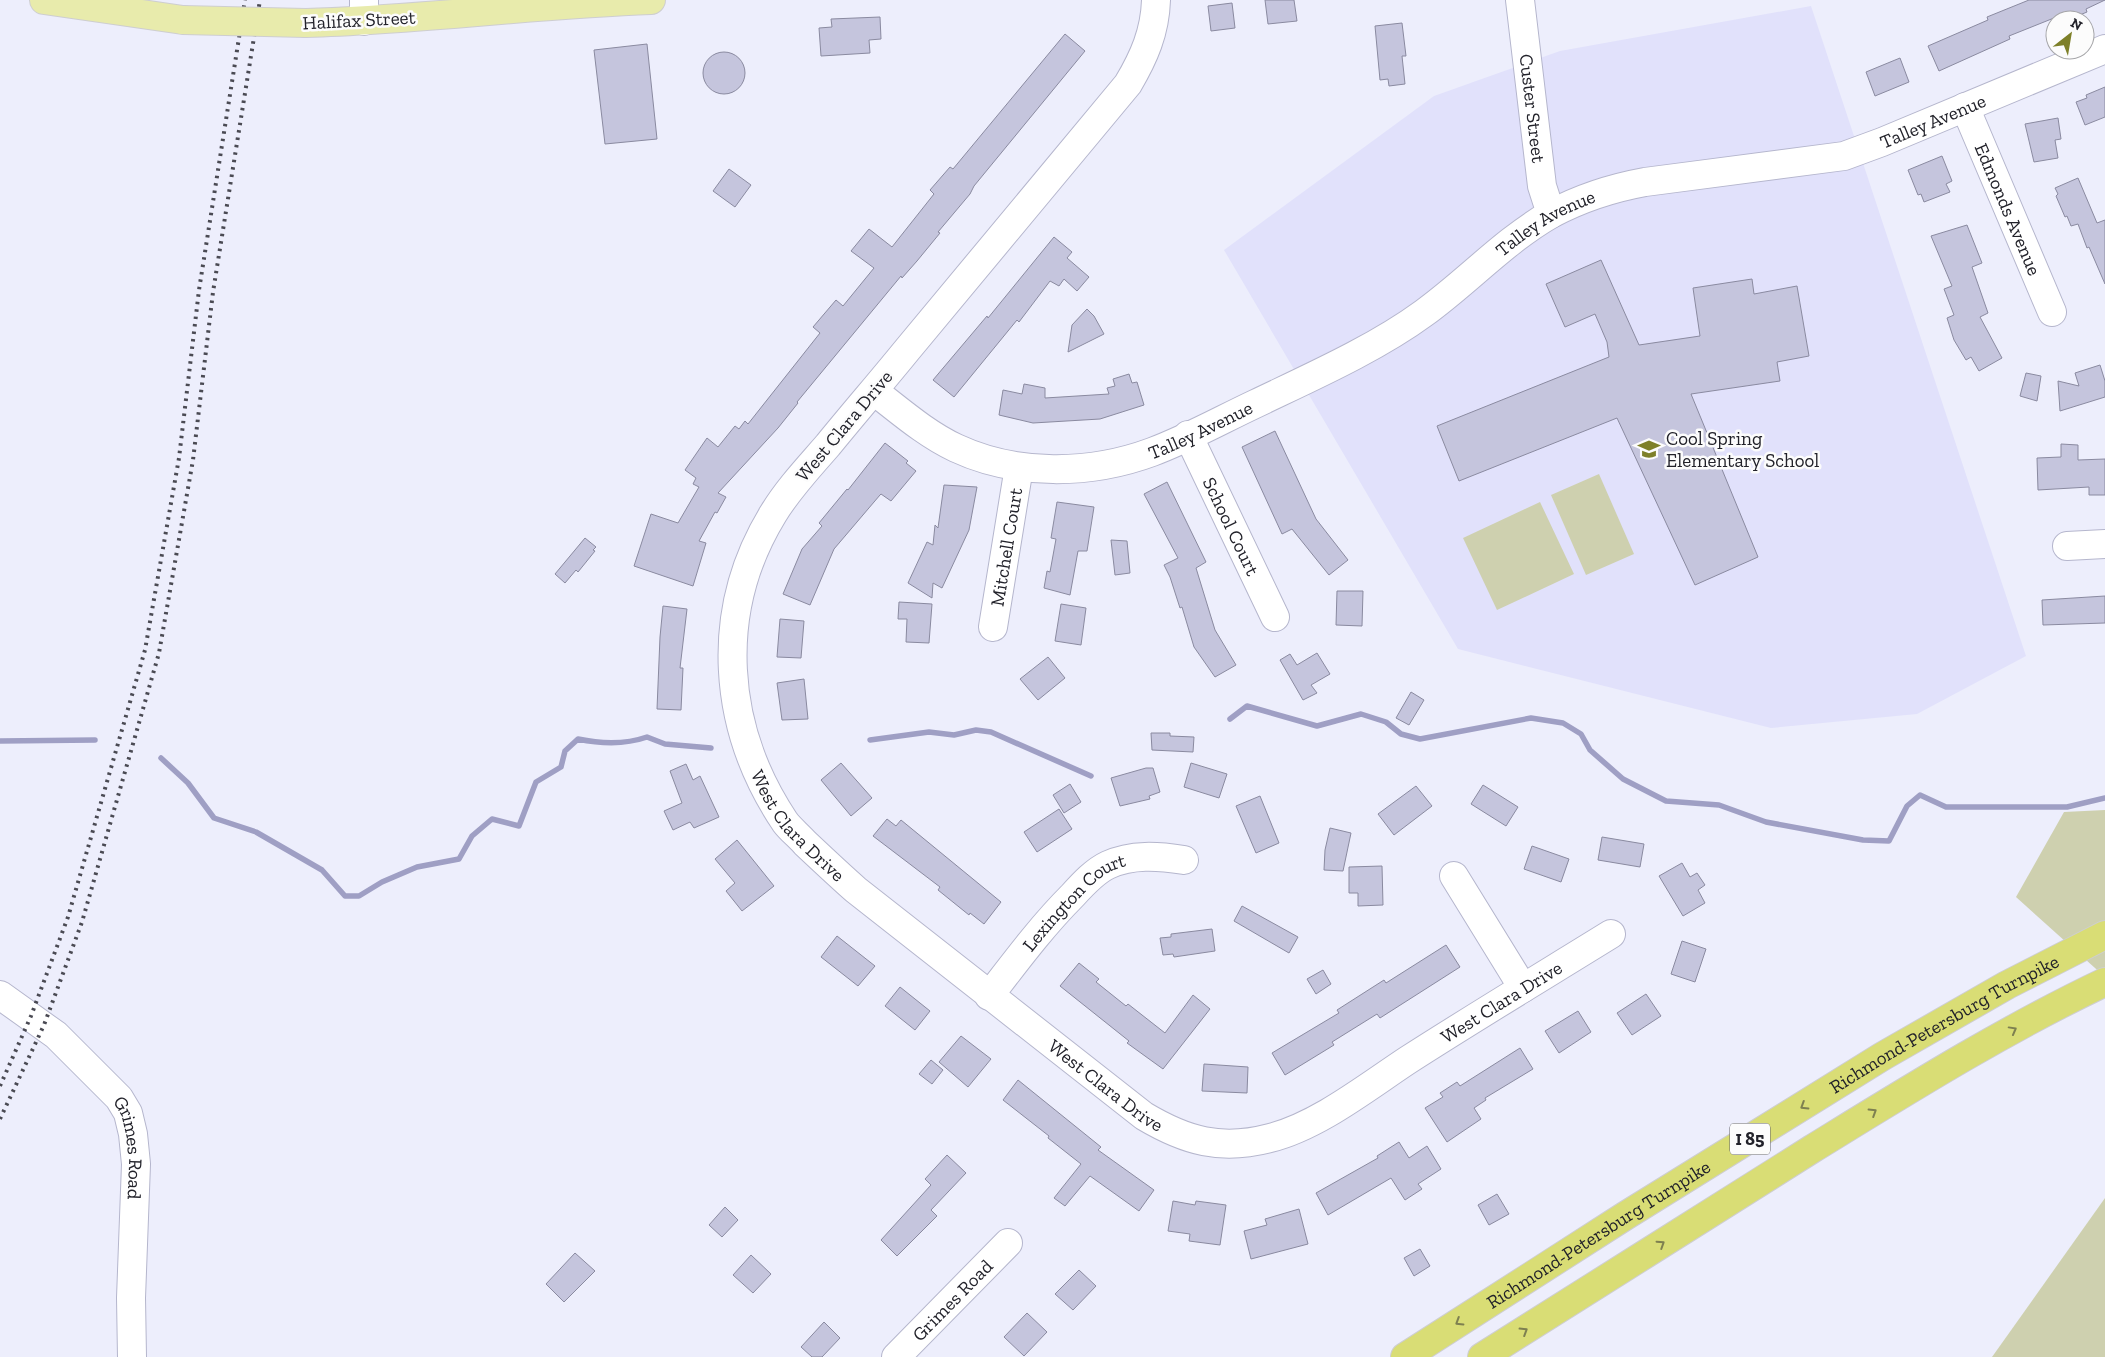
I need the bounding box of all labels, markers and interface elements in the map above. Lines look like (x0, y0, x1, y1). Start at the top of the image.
street label: Halifax Street (302, 6, 416, 34)
north arrow (2045, 10, 2095, 60)
text: N (2067, 14, 2086, 34)
street label: Custer Street (1515, 53, 1551, 164)
street label: Talley Avenue (1876, 89, 1989, 153)
street label: Edmonds Avenue (1970, 140, 2047, 279)
street label: Talley Avenue (1491, 184, 1598, 261)
street label: West Clara Drive (791, 366, 897, 486)
street label: Talley Avenue (1145, 396, 1256, 464)
place label: Cool Spring Elementary School (1666, 427, 1819, 472)
school or university icon: Cool Spring Elementary School (1636, 436, 1662, 462)
street label: School Court (1198, 473, 1265, 579)
street label: Mitchell Court (985, 486, 1027, 608)
street label: West Clara Drive (746, 766, 850, 886)
street label: Lexington Court (1017, 848, 1128, 956)
street label: Richmond-Petersburg Turnpike (1825, 949, 2063, 1098)
street label: West Clara Drive (1436, 956, 1566, 1048)
one-way arrow (2008, 1026, 2017, 1036)
street label: West Clara Drive (1044, 1034, 1167, 1136)
street label: Grimes Road (109, 1092, 148, 1200)
one-way arrow (1800, 1099, 1809, 1109)
one-way arrow (1867, 1108, 1876, 1118)
road number: I 85 (1730, 1124, 1770, 1154)
street label: Richmond-Petersburg Turnpike (1482, 1155, 1714, 1313)
one-way arrow (1655, 1241, 1664, 1250)
street label: Grimes Road (907, 1254, 998, 1346)
one-way arrow (1455, 1316, 1464, 1326)
one-way arrow (1518, 1328, 1527, 1337)

